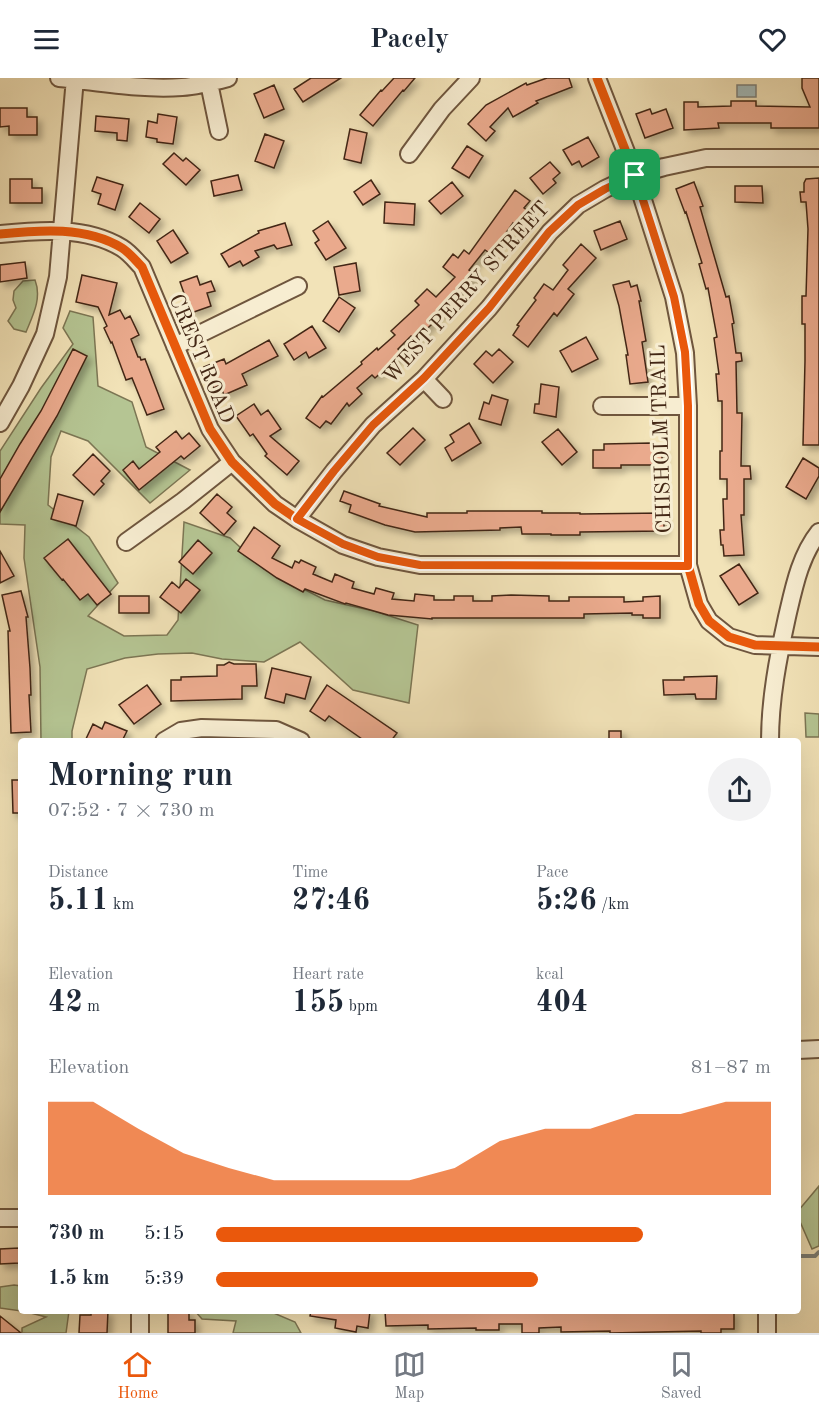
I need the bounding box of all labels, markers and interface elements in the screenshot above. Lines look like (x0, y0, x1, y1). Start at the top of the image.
icon: menu (30, 23, 63, 56)
icon: heart (756, 23, 789, 56)
text: Pacely (370, 26, 449, 53)
pin (609, 149, 660, 200)
icon: arrive (618, 158, 651, 191)
street label: WEST PERRY STREET (380, 198, 554, 388)
street label: CREST ROAD (164, 291, 238, 427)
street label: CHISHOLM TRAIL (648, 344, 676, 534)
button: share (708, 758, 771, 821)
text: Morning run (48, 760, 233, 793)
text: 07:52 · 7 × 730 m (48, 801, 215, 821)
text: Distance (48, 865, 108, 881)
text: Time (292, 865, 328, 881)
text: Pace (536, 865, 568, 881)
text: 5.11 (48, 886, 109, 916)
text: 27:46 (292, 886, 370, 916)
text: 5:26 (536, 886, 597, 916)
text: km (109, 897, 134, 913)
text: /km (597, 897, 629, 913)
text: Elevation (48, 967, 113, 983)
text: Heart rate (292, 967, 364, 983)
text: kcal (536, 967, 564, 983)
text: 42 (48, 988, 83, 1018)
text: 155 (292, 988, 344, 1018)
text: 404 (536, 988, 588, 1018)
text: m (83, 999, 100, 1015)
text: bpm (344, 999, 378, 1015)
text: Elevation (48, 1058, 129, 1078)
text: 81–87 m (691, 1058, 771, 1078)
text: 730 m (48, 1224, 104, 1244)
text: 5:15 (144, 1224, 184, 1244)
text: 1.5 km (48, 1269, 110, 1289)
text: 5:39 (144, 1269, 184, 1289)
tab: Home (117, 1348, 158, 1404)
tab: Map (393, 1348, 426, 1404)
tab: Saved (661, 1348, 702, 1404)

